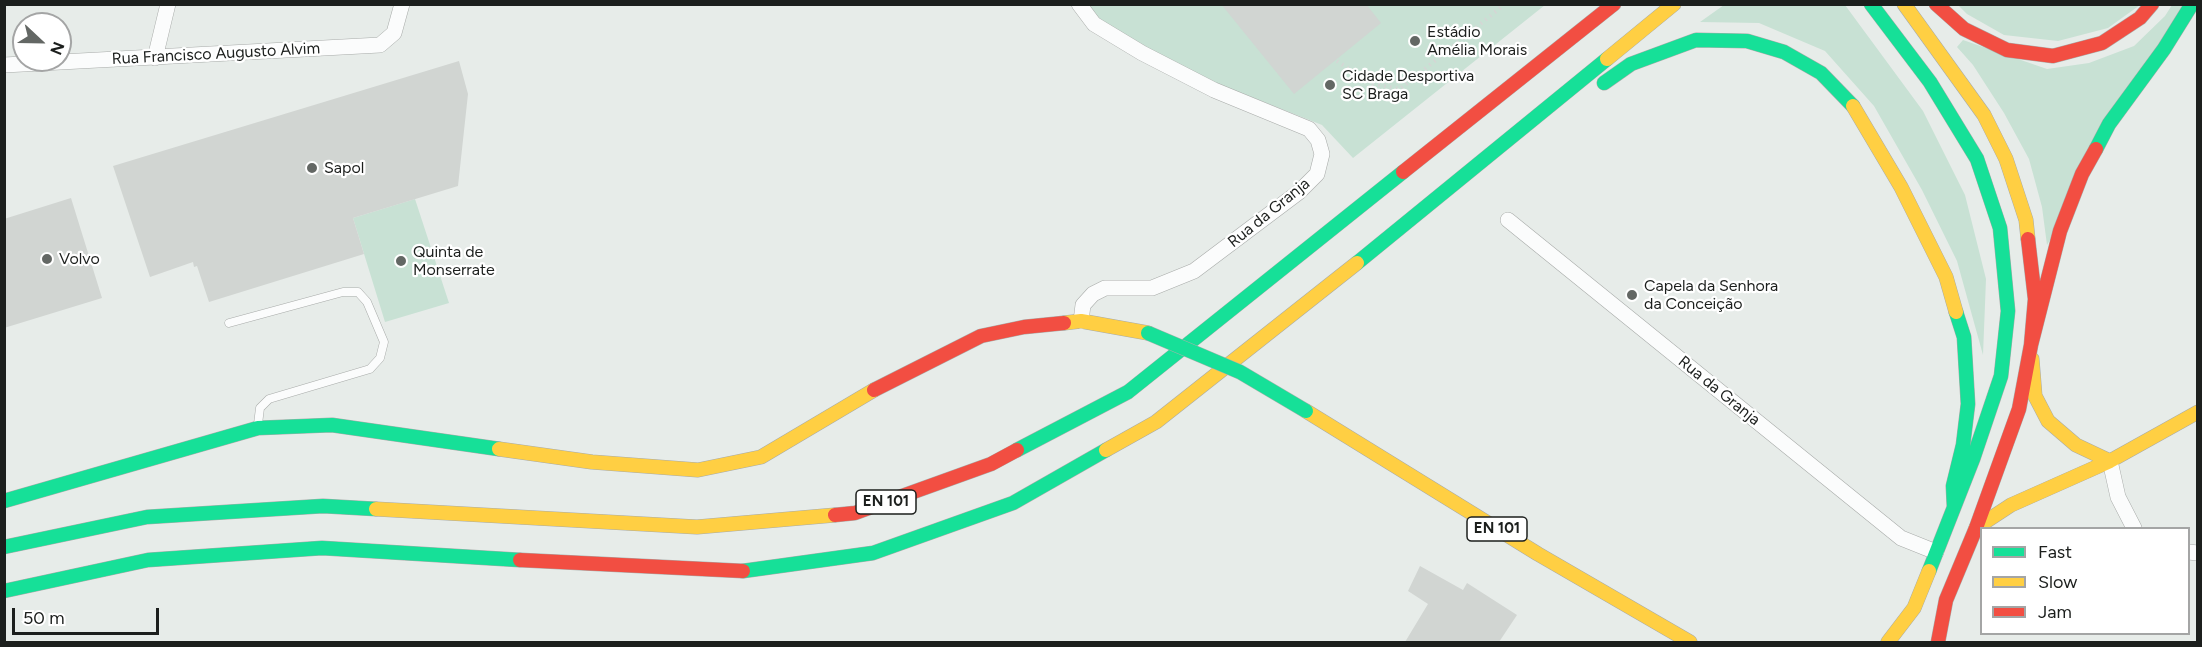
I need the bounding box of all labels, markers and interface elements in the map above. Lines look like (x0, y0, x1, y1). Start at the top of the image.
north arrow (12, 12, 72, 72)
place label: Estádio Amélia Morais (1427, 22, 1527, 60)
marker: Estádio Amélia Morais (1408, 34, 1422, 48)
text: N (46, 39, 68, 57)
street label: Rua Francisco Augusto Alvim (111, 39, 321, 69)
place label: Cidade Desportiva SC Braga (1342, 66, 1474, 104)
marker: Cidade Desportiva SC Braga (1323, 78, 1337, 92)
place label: Sapol (324, 158, 364, 178)
marker: Sapol (305, 161, 319, 175)
street label: Rua da Granja (1224, 174, 1314, 252)
place label: Quinta de Monserrate (413, 242, 495, 280)
place label: Volvo (59, 249, 100, 269)
marker: Volvo (40, 252, 54, 266)
marker: Quinta de Monserrate (394, 254, 408, 268)
place label: Capela da Senhora da Conceição (1644, 276, 1778, 314)
marker: Capela da Senhora da Conceição (1625, 288, 1639, 302)
street label: Rua da Granja (1674, 352, 1764, 430)
road number: EN 101 (856, 490, 916, 514)
road number: EN 101 (1467, 517, 1527, 541)
legend (1980, 527, 2190, 635)
text: Fast (2038, 541, 2072, 563)
text: Slow (2038, 571, 2077, 593)
scale bar (15, 596, 162, 634)
text: Jam (2038, 601, 2072, 623)
text: 50 m (23, 607, 65, 629)

